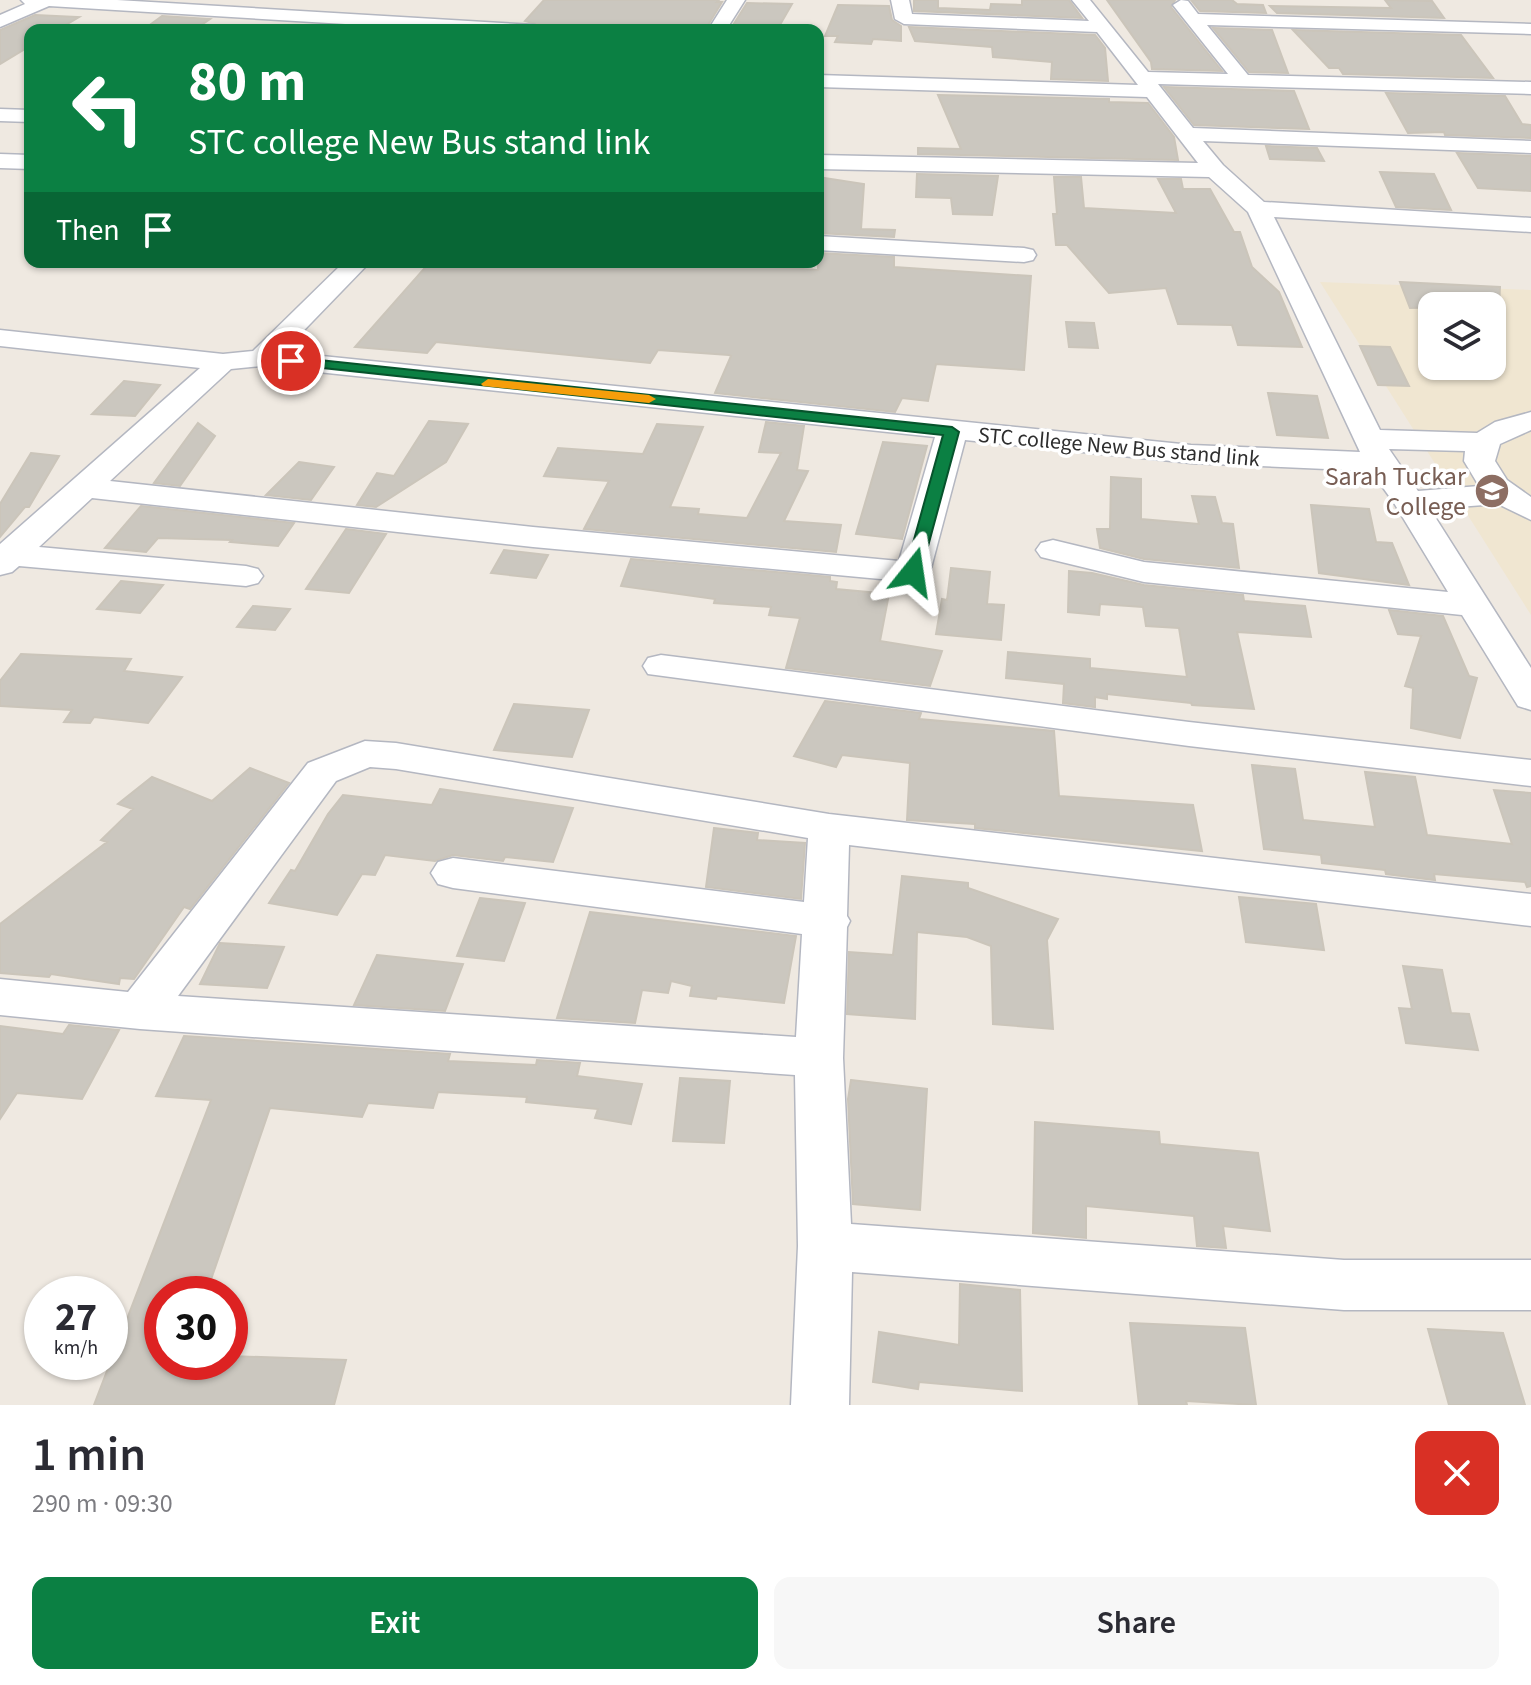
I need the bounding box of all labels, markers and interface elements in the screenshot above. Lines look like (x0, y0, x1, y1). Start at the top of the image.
text: 80 m (188, 43, 306, 122)
icon: left (56, 56, 160, 160)
text: STC college New Bus stand link (188, 117, 650, 168)
icon: arrive (136, 208, 180, 252)
text: Then (56, 209, 120, 252)
map controls (1418, 292, 1506, 380)
button: layers (1418, 292, 1506, 380)
pin (257, 327, 325, 395)
icon: arrive (269, 339, 313, 383)
street label: STC college New Bus stand link (977, 419, 1261, 475)
place label: Sarah Tuckar College (1325, 458, 1467, 525)
school or university icon: Sarah Tuckar College (1473, 472, 1511, 510)
position arrow (871, 530, 955, 614)
speed limit sign: 30 (144, 1276, 248, 1380)
text: 27 (55, 1289, 97, 1346)
text: km/h (54, 1334, 98, 1362)
text: 1 min (32, 1421, 146, 1489)
button: close (1415, 1431, 1499, 1515)
text: 290 m · 09:30 (32, 1485, 173, 1522)
button: Exit (32, 1577, 758, 1669)
button: Share (774, 1577, 1499, 1669)

